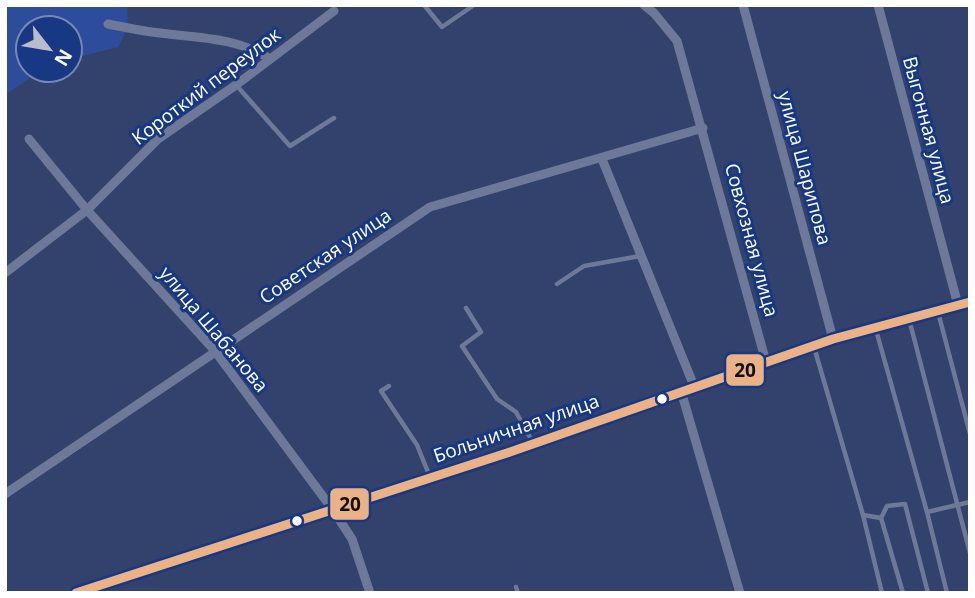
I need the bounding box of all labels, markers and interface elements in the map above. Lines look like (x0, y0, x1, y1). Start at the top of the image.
north arrow (14, 14, 84, 84)
street label: Короткий переулок (126, 21, 286, 151)
text: N (48, 44, 79, 71)
street label: Выгонная улица (897, 53, 961, 207)
street label: улица Шарипова (772, 88, 838, 248)
street label: Совхозная улица (719, 160, 785, 320)
street label: Советская улица (254, 202, 396, 310)
street label: улица Шабанова (154, 261, 274, 397)
line badge: 20 (725, 353, 765, 387)
text: 20 (734, 357, 756, 383)
street label: Больничная улица (430, 387, 602, 469)
unlabelled marker (655, 392, 669, 406)
line badge: 20 (329, 487, 370, 521)
text: 20 (339, 491, 361, 517)
unlabelled marker (290, 514, 304, 528)

